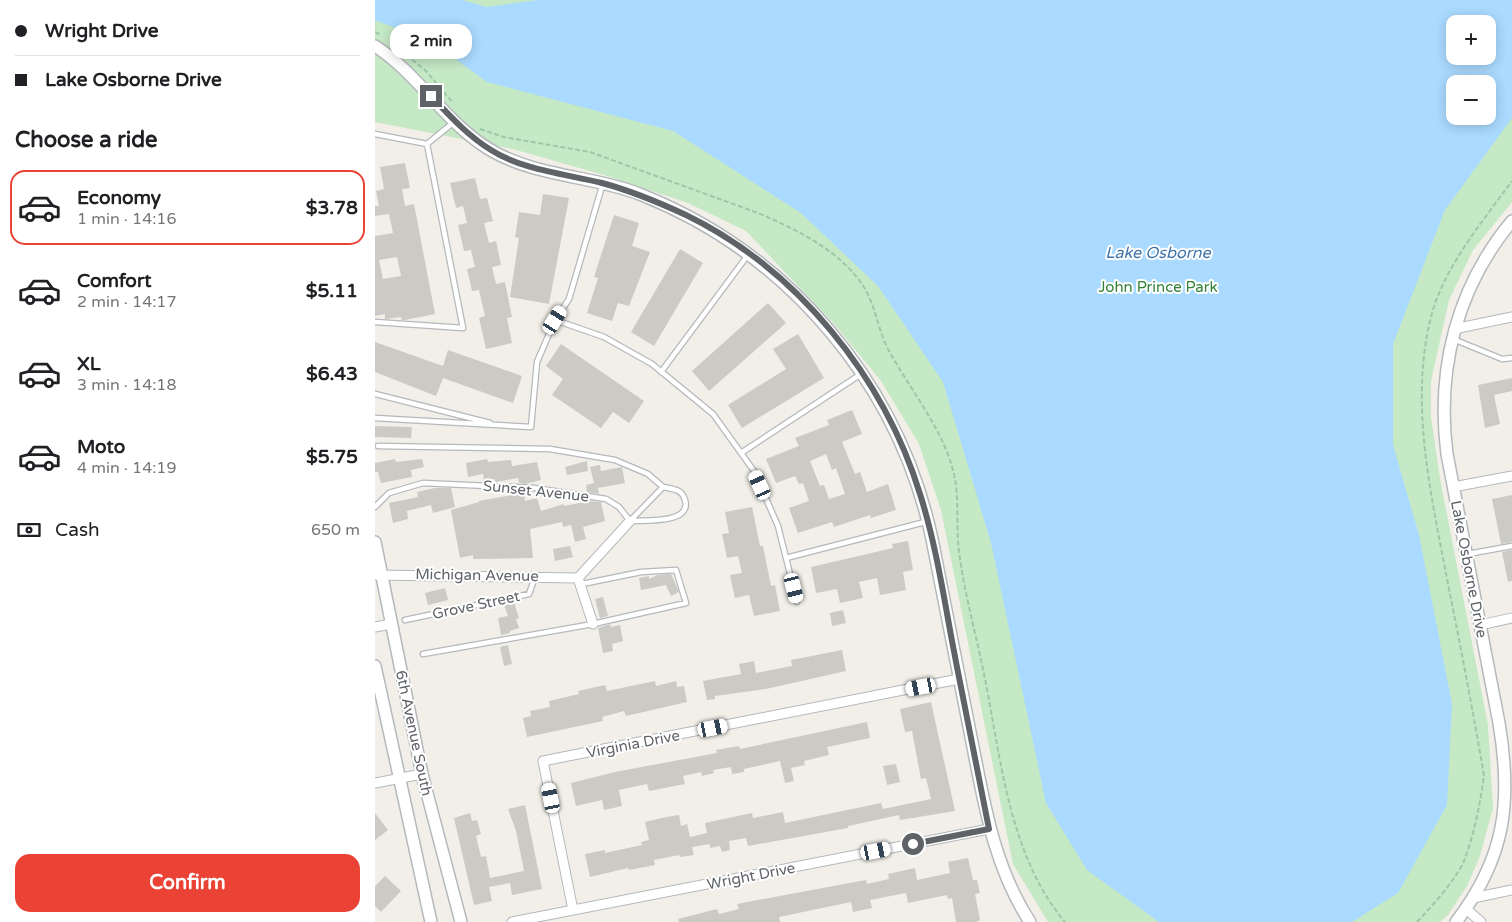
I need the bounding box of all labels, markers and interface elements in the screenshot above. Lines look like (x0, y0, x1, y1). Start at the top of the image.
map controls (1446, 15, 1496, 125)
button: + (1446, 15, 1496, 65)
text: Wright Drive (45, 20, 159, 42)
callout: 2 min (390, 23, 472, 58)
text: 2 min (410, 31, 452, 51)
text: Lake Osborne Drive (45, 69, 222, 91)
button: − (1446, 75, 1496, 125)
route end (420, 85, 442, 107)
text: Choose a ride (15, 127, 158, 153)
icon: car (17, 185, 62, 230)
text: Economy (77, 187, 161, 209)
text: $3.78 (306, 197, 358, 219)
text: 1 min · 14:16 (77, 209, 176, 229)
water label: Lake Osborne (1105, 243, 1212, 263)
icon: car (17, 268, 62, 313)
text: Comfort (77, 270, 151, 292)
park label: John Prince Park (1098, 278, 1218, 296)
text: $5.11 (306, 280, 358, 302)
text: 2 min · 14:17 (77, 292, 176, 312)
car (540, 303, 569, 337)
icon: car (17, 351, 62, 396)
text: XL (77, 353, 101, 375)
text: $6.43 (306, 363, 358, 385)
text: 3 min · 14:18 (77, 375, 176, 395)
icon: car (17, 434, 62, 479)
text: Moto (77, 436, 125, 458)
text: $5.75 (306, 446, 358, 468)
text: 4 min · 14:19 (77, 458, 176, 478)
car (747, 468, 772, 502)
street label: Sunset Avenue (482, 476, 590, 506)
street label: Lake Osborne Drive (1447, 499, 1491, 639)
icon: cash (15, 516, 43, 544)
text: Cash (55, 519, 100, 541)
text: 650 m (311, 520, 360, 540)
street label: Michigan Avenue (415, 565, 539, 585)
car (783, 572, 804, 604)
street label: Grove Street (431, 587, 522, 623)
street label: 6th Avenue South (392, 668, 436, 798)
car (904, 677, 937, 697)
car (696, 718, 729, 738)
street label: Virginia Drive (585, 726, 681, 762)
car (540, 782, 561, 814)
route start (902, 833, 924, 855)
car (859, 841, 892, 861)
button: Confirm (15, 854, 360, 912)
street label: Wright Drive (705, 859, 797, 893)

